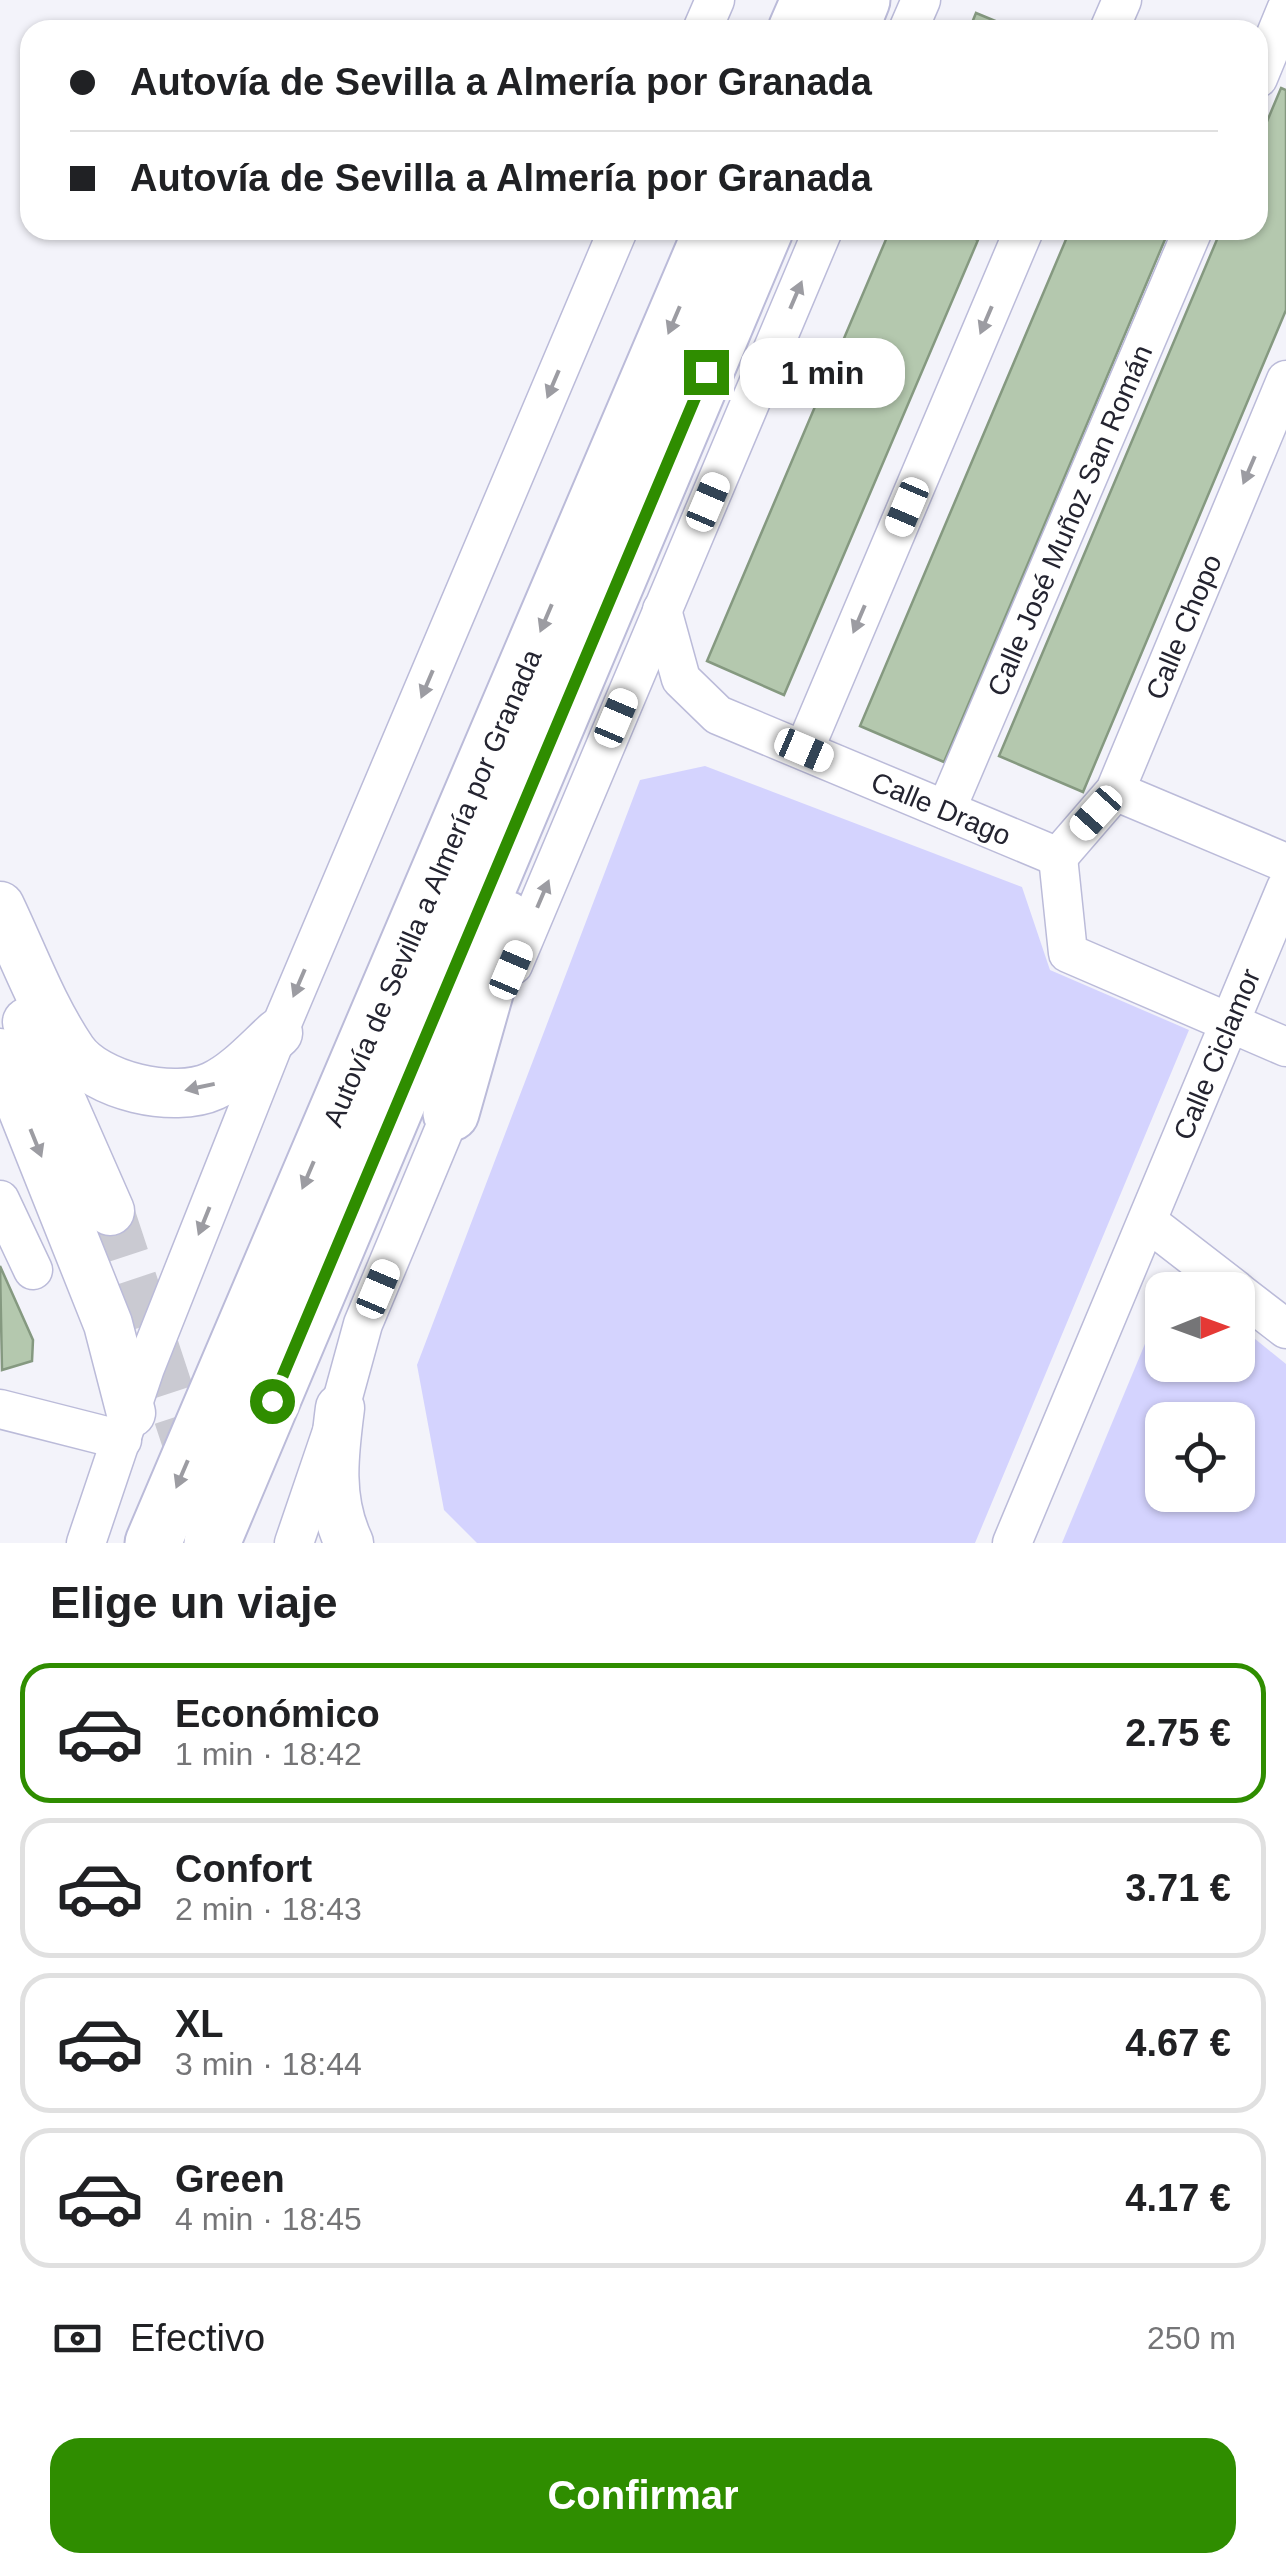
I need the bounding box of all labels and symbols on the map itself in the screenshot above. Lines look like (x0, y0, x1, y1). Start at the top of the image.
one-way arrow (788, 280, 804, 310)
one-way arrow (666, 305, 682, 335)
one-way arrow (978, 305, 994, 335)
callout: 1 min (741, 337, 906, 407)
street label: Calle José Muñoz San Román (981, 340, 1158, 700)
route end (684, 350, 729, 395)
one-way arrow (545, 369, 561, 399)
one-way arrow (1240, 455, 1256, 485)
car (682, 469, 734, 535)
car (881, 474, 933, 540)
street label: Calle Chopo (1139, 550, 1227, 704)
one-way arrow (538, 604, 554, 633)
one-way arrow (851, 604, 867, 634)
street label: Autovía de Sevilla a Almería por Granada (317, 644, 547, 1131)
one-way arrow (418, 669, 434, 699)
car (590, 685, 642, 751)
car (771, 724, 837, 776)
street label: Calle Drago (867, 765, 1015, 851)
car (1065, 781, 1127, 845)
one-way arrow (535, 879, 551, 909)
car (485, 937, 537, 1003)
street label: Calle Ciclamor (1167, 964, 1266, 1144)
one-way arrow (291, 968, 307, 998)
one-way arrow (184, 1080, 215, 1095)
one-way arrow (29, 1128, 44, 1158)
one-way arrow (300, 1160, 316, 1190)
one-way arrow (195, 1206, 211, 1236)
car (352, 1256, 404, 1322)
north arrow (1145, 1272, 1255, 1382)
route start (250, 1379, 295, 1424)
one-way arrow (173, 1459, 189, 1489)

